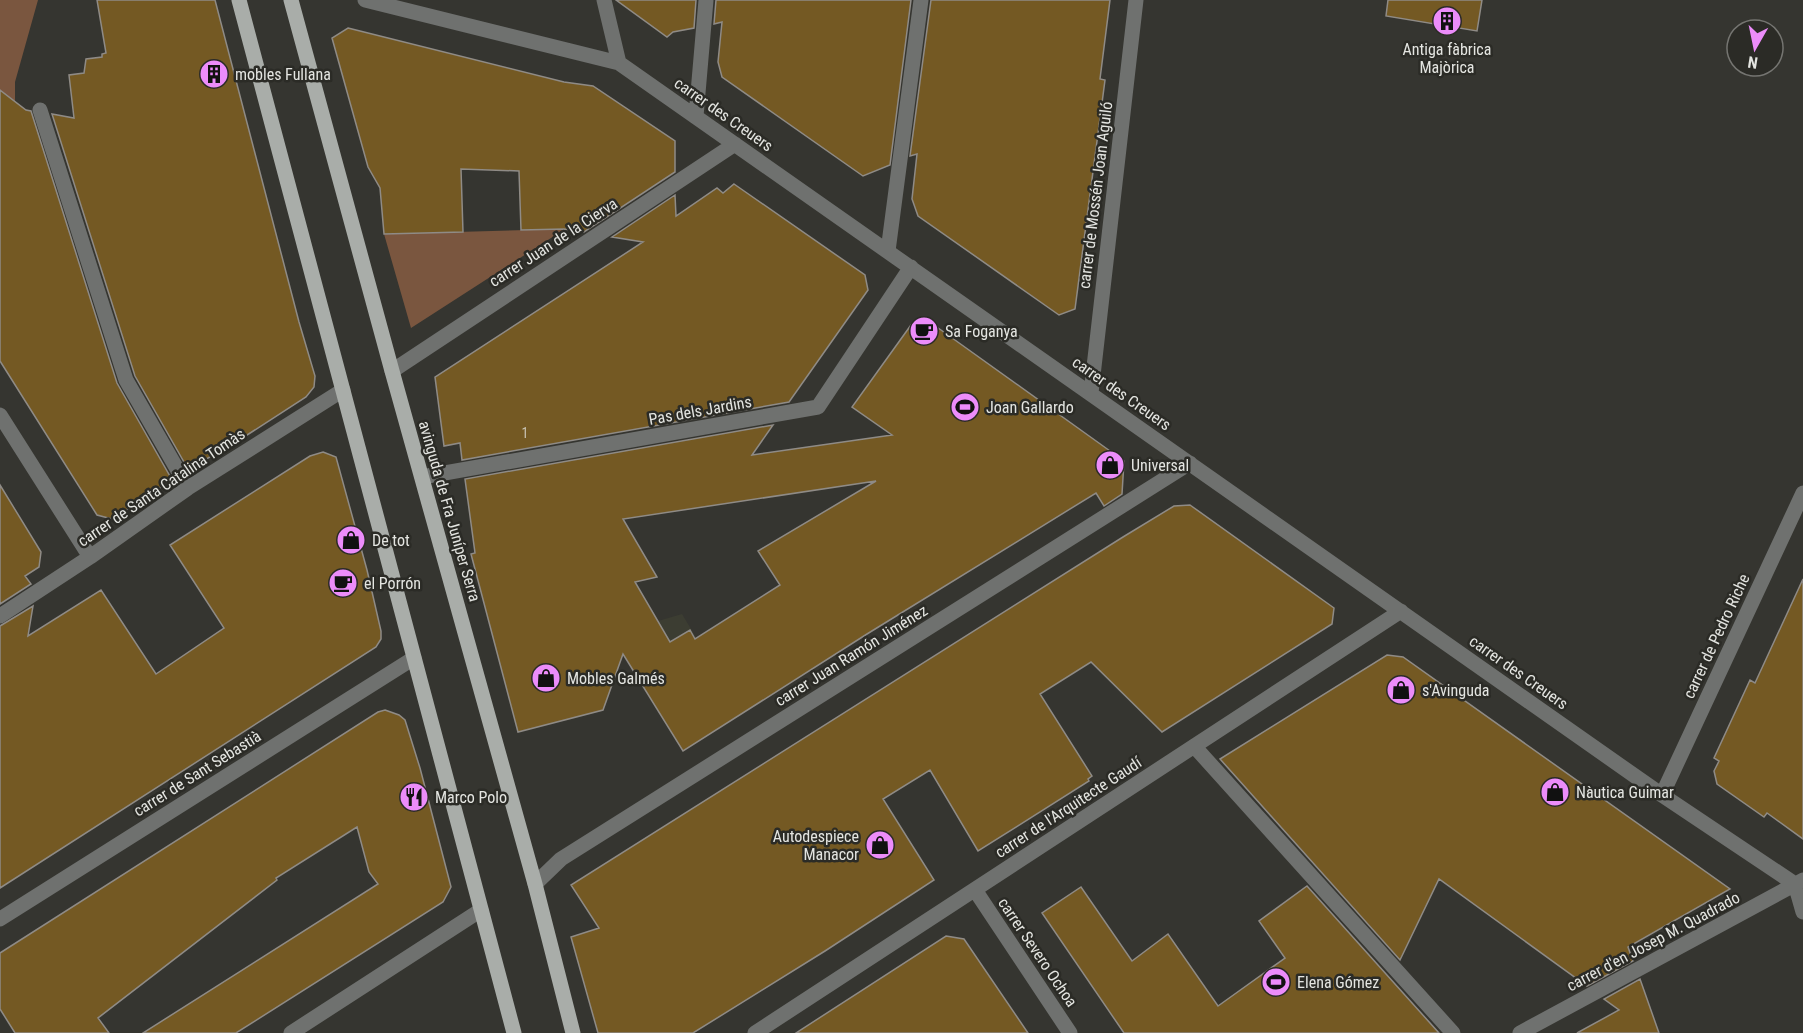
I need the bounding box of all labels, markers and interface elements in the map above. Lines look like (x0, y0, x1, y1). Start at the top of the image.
building icon: Antiga fàbrica Majòrica (1431, 5, 1463, 37)
north arrow (1725, 18, 1785, 78)
place label: Antiga fàbrica Majòrica (1403, 40, 1491, 77)
text: N (1746, 52, 1759, 72)
building icon: mobles Fullana (198, 58, 230, 90)
place label: mobles Fullana (235, 65, 331, 84)
street label: carrer des Creuers (671, 73, 777, 155)
street label: carrer de Mossén Joan Aguiló (1075, 100, 1116, 290)
street label: carrer Juan de la Cierva (486, 194, 621, 291)
cafe icon: Sa Foganya (908, 315, 940, 347)
place label: Sa Foganya (945, 322, 1018, 341)
street label: carrer des Creuers (1069, 352, 1175, 434)
sports icon: Joan Gallardo (949, 391, 981, 423)
street label: Pas dels Jardins (647, 392, 753, 429)
place label: Joan Gallardo (986, 398, 1074, 417)
street label: avinguda de Fra Juníper Serra (415, 419, 484, 604)
street label: carrer de Santa Catalina Tomàs (74, 424, 248, 550)
house number: 1 (522, 425, 528, 441)
shop icon: Universal (1094, 449, 1126, 481)
place label: Universal (1131, 456, 1189, 475)
shop icon: De tot (335, 524, 367, 556)
place label: De tot (372, 531, 410, 550)
cafe icon: el Porrón (327, 567, 359, 599)
street label: carrer de Pedro Riche (1679, 571, 1754, 702)
place label: el Porrón (364, 574, 421, 593)
street label: carrer Juan Ramón Jiménez (772, 601, 931, 710)
street label: carrer des Creuers (1466, 631, 1572, 713)
shop icon: Mobles Galmés (530, 662, 562, 694)
place label: Mobles Galmés (567, 669, 665, 688)
shop icon: s'Avinguda (1385, 674, 1417, 706)
place label: s'Avinguda (1422, 681, 1489, 700)
street label: carrer de Sant Sebastià (130, 727, 264, 820)
street label: carrer de l'Arquitecte Gaudí (991, 752, 1146, 862)
shop icon: Nàutica Guimar (1539, 776, 1571, 808)
restaurant icon: Marco Polo (398, 781, 430, 813)
place label: Nàutica Guimar (1576, 783, 1674, 802)
place label: Marco Polo (435, 788, 507, 807)
place label: Autodespiece Manacor (773, 827, 859, 864)
shop icon: Autodespiece Manacor (864, 829, 896, 861)
street label: carrer d'en Josep M. Quadrado (1564, 888, 1743, 995)
street label: carrer Severo Ochoa (994, 894, 1081, 1010)
sports icon: Elena Gómez (1260, 966, 1292, 998)
place label: Elena Gómez (1297, 973, 1379, 992)

